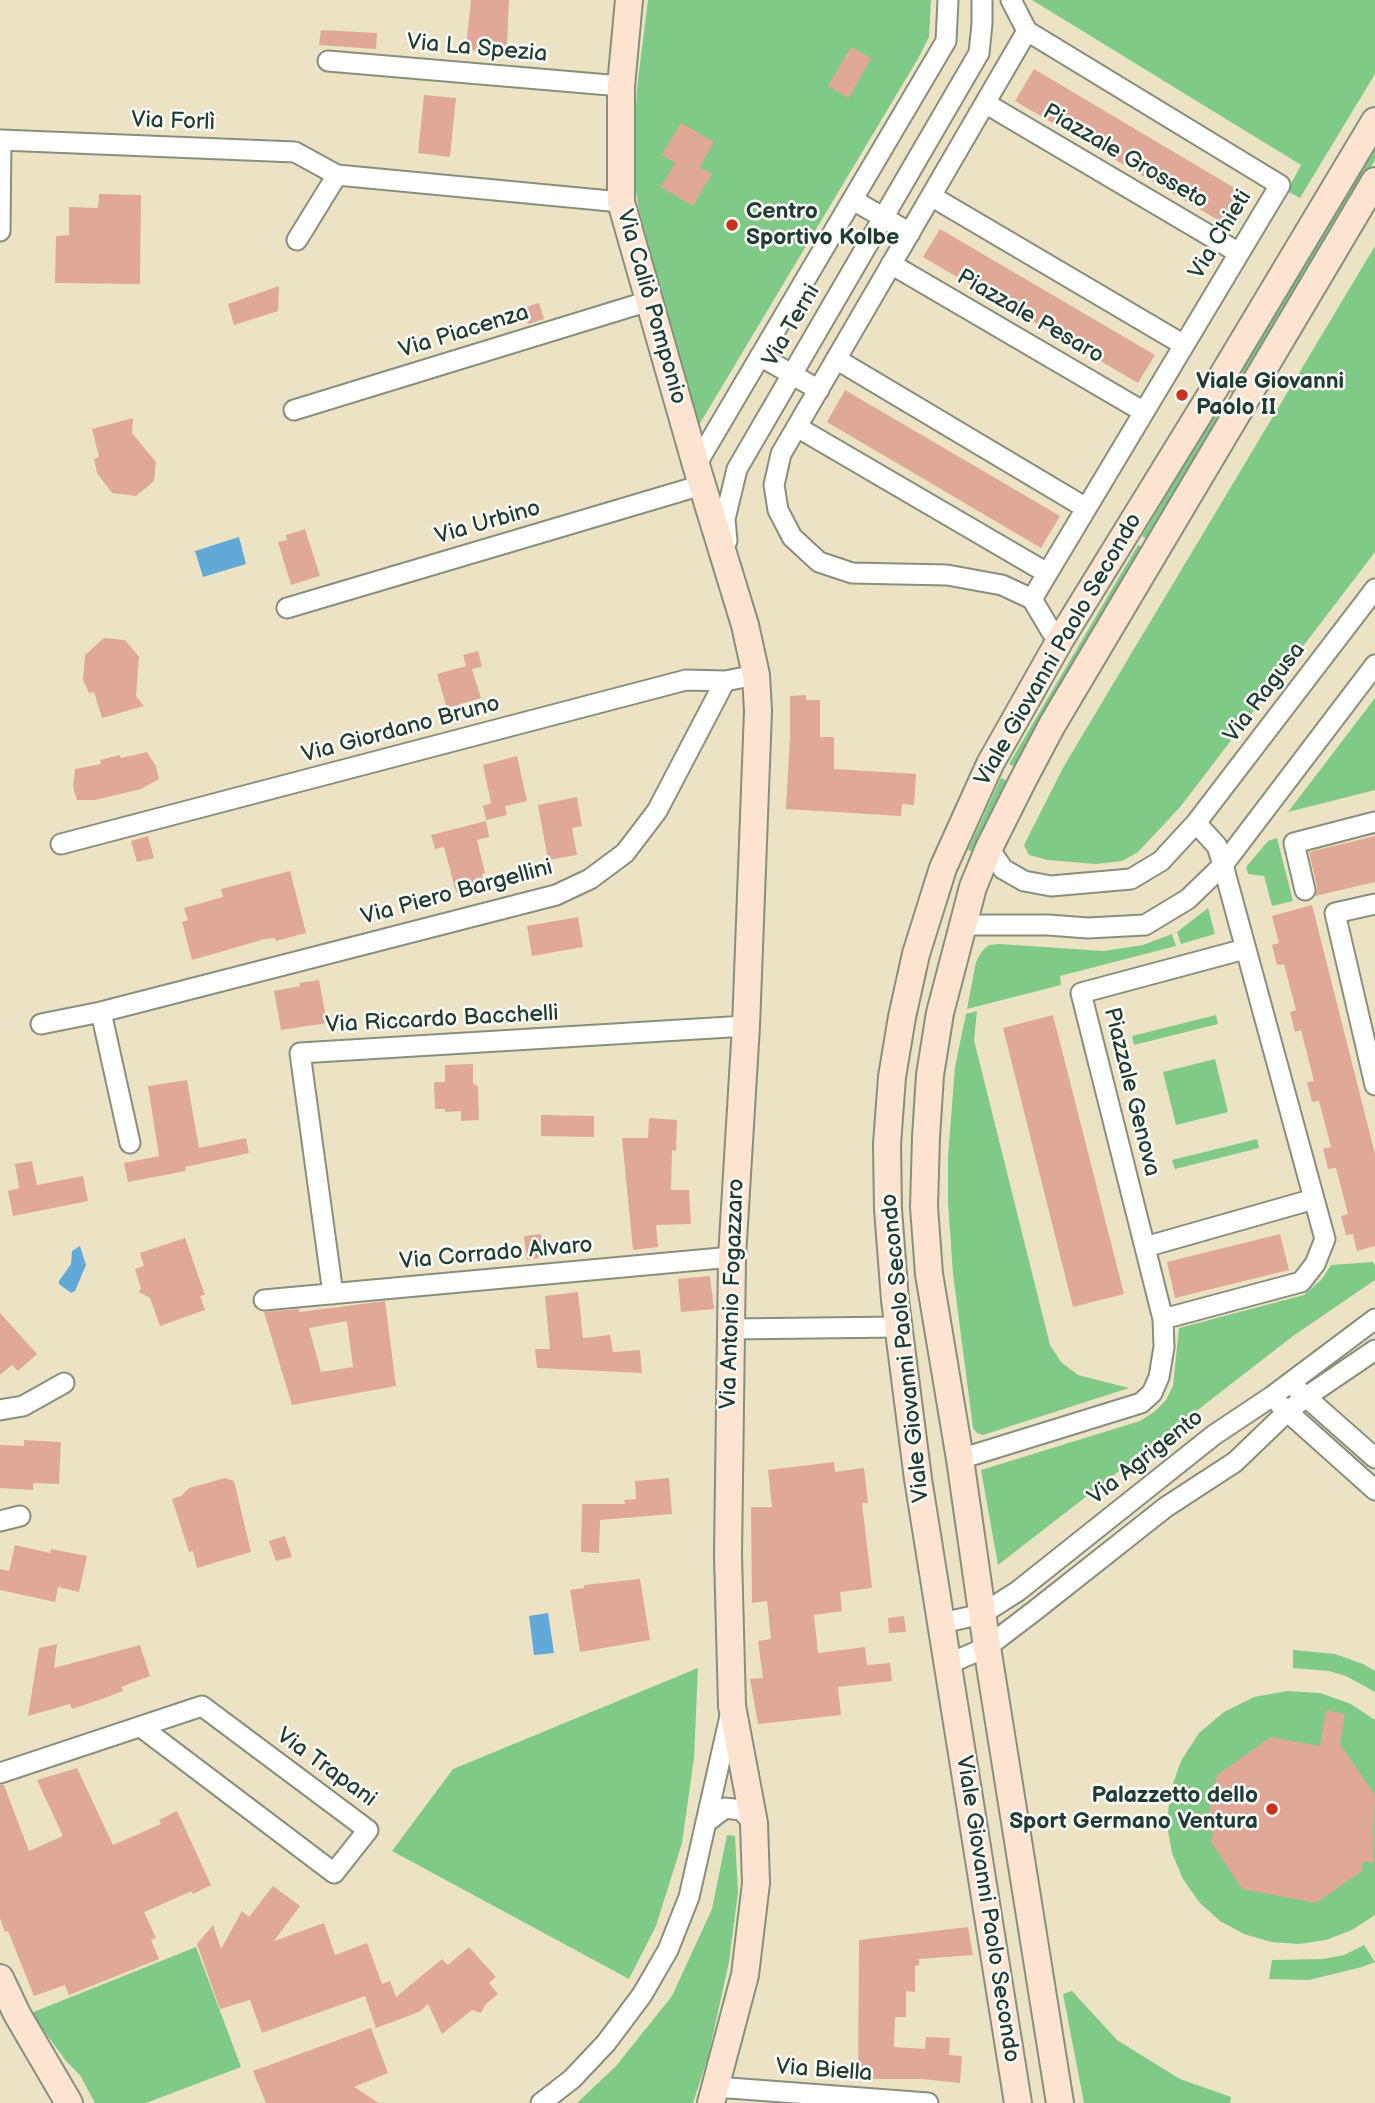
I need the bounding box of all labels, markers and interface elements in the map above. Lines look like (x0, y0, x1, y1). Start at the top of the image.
street label: Via La Spezia (406, 29, 548, 69)
street label: Piazzale Grosseto (1037, 98, 1213, 216)
street label: Via Forlì (131, 107, 215, 137)
street label: Via Chieti (1184, 185, 1258, 285)
place label: Centro Sportivo Kolbe (746, 198, 899, 252)
street label: Via Caliò Pomponio (610, 207, 692, 407)
marker: Centro Sportivo Kolbe (724, 217, 740, 233)
street label: Piazzale Pesaro (952, 264, 1108, 370)
street label: Via Terni (757, 280, 827, 372)
street label: Via Piacenza (396, 299, 532, 365)
place label: Viale Giovanni Paolo II (1196, 368, 1344, 422)
marker: Viale Giovanni Paolo II (1174, 387, 1190, 403)
street label: Via Urbino (432, 495, 544, 551)
street label: Viale Giovanni Paolo Secondo (969, 509, 1149, 791)
street label: Via Ragusa (1218, 637, 1312, 749)
street label: Via Giordano Bruno (299, 690, 503, 770)
street label: Via Piero Bargellini (358, 854, 556, 932)
street label: Via Riccardo Bacchelli (325, 1000, 559, 1040)
street label: Piazzale Genova (1097, 1005, 1165, 1179)
street label: Via Antonio Fogazzaro (715, 1178, 751, 1410)
street label: Viale Giovanni Paolo Secondo (876, 1192, 936, 1504)
street label: Via Corrado Alvaro (398, 1232, 594, 1276)
street label: Via Agrigento (1083, 1404, 1209, 1512)
street label: Via Trapani (271, 1722, 381, 1814)
street label: Viale Giovanni Paolo Secondo (949, 1754, 1025, 2064)
place label: Palazzetto dello Sport Germano Ventura (1009, 1782, 1258, 1836)
marker: Palazzetto dello Sport Germano Ventura (1264, 1801, 1280, 1817)
street label: Via Biella (775, 2054, 873, 2088)

